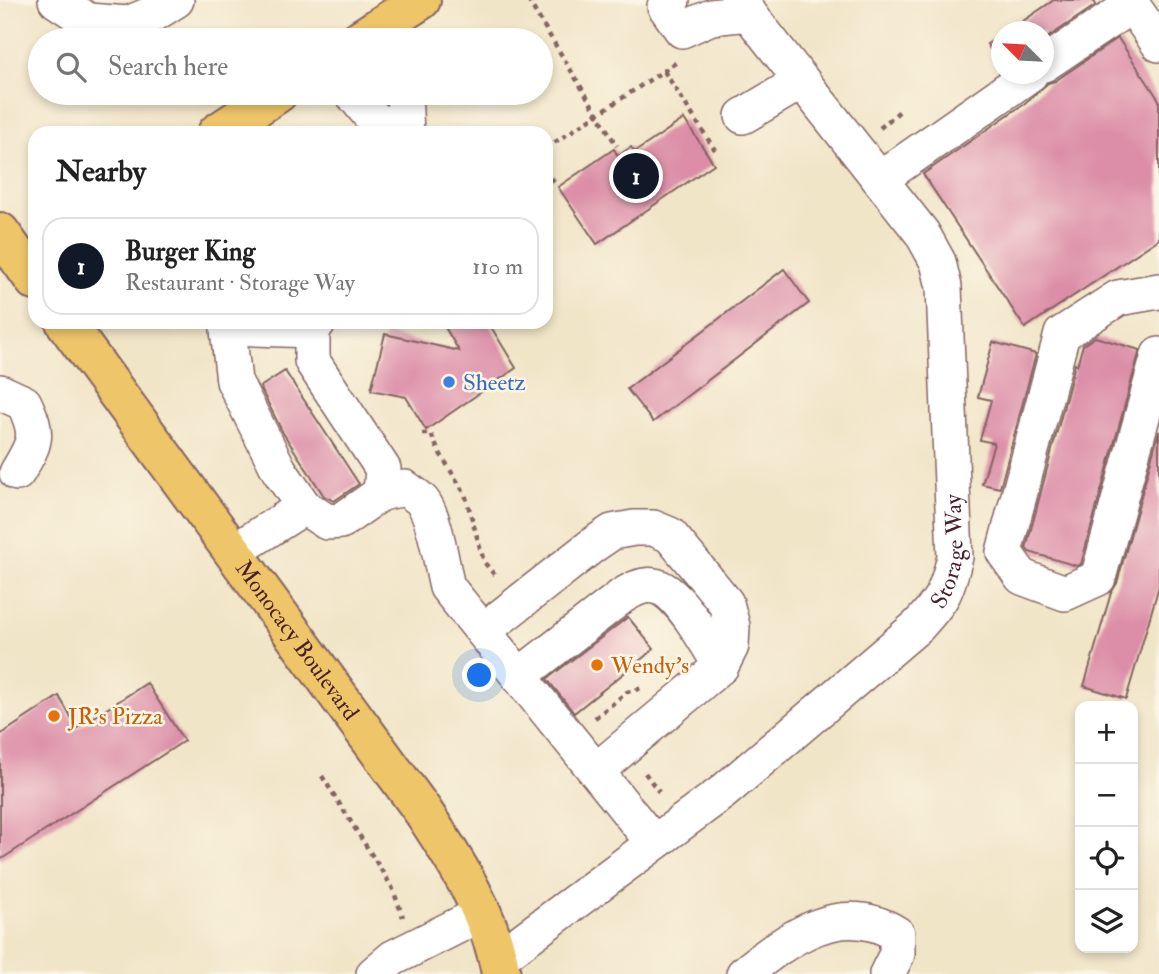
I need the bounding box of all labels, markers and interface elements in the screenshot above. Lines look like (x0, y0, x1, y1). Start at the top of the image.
north arrow (991, 21, 1054, 84)
search box (28, 28, 553, 105)
icon: search (52, 48, 90, 86)
text: Search here (108, 51, 228, 83)
pin: 1 (613, 150, 659, 202)
text: Nearby (56, 153, 146, 190)
text: Burger King (125, 236, 255, 268)
text: 1 (77, 252, 85, 281)
text: 110 m (472, 252, 523, 281)
text: Restaurant · Storage Way (125, 268, 355, 297)
place label: Sheetz (463, 368, 526, 397)
marker: Sheetz (441, 374, 457, 390)
street label: Storage Way (924, 493, 970, 614)
street label: Monocacy Boulevard (229, 554, 366, 726)
place label: Wendy's (610, 651, 689, 680)
marker: Wendy's (589, 657, 605, 673)
your location (462, 658, 496, 692)
map controls (1075, 701, 1138, 953)
button: + (1075, 701, 1138, 764)
place label: JR's Pizza (67, 702, 163, 731)
marker: JR's Pizza (46, 708, 62, 724)
button: − (1075, 764, 1138, 827)
button: locate (1075, 827, 1138, 890)
button: layers (1075, 890, 1138, 953)

